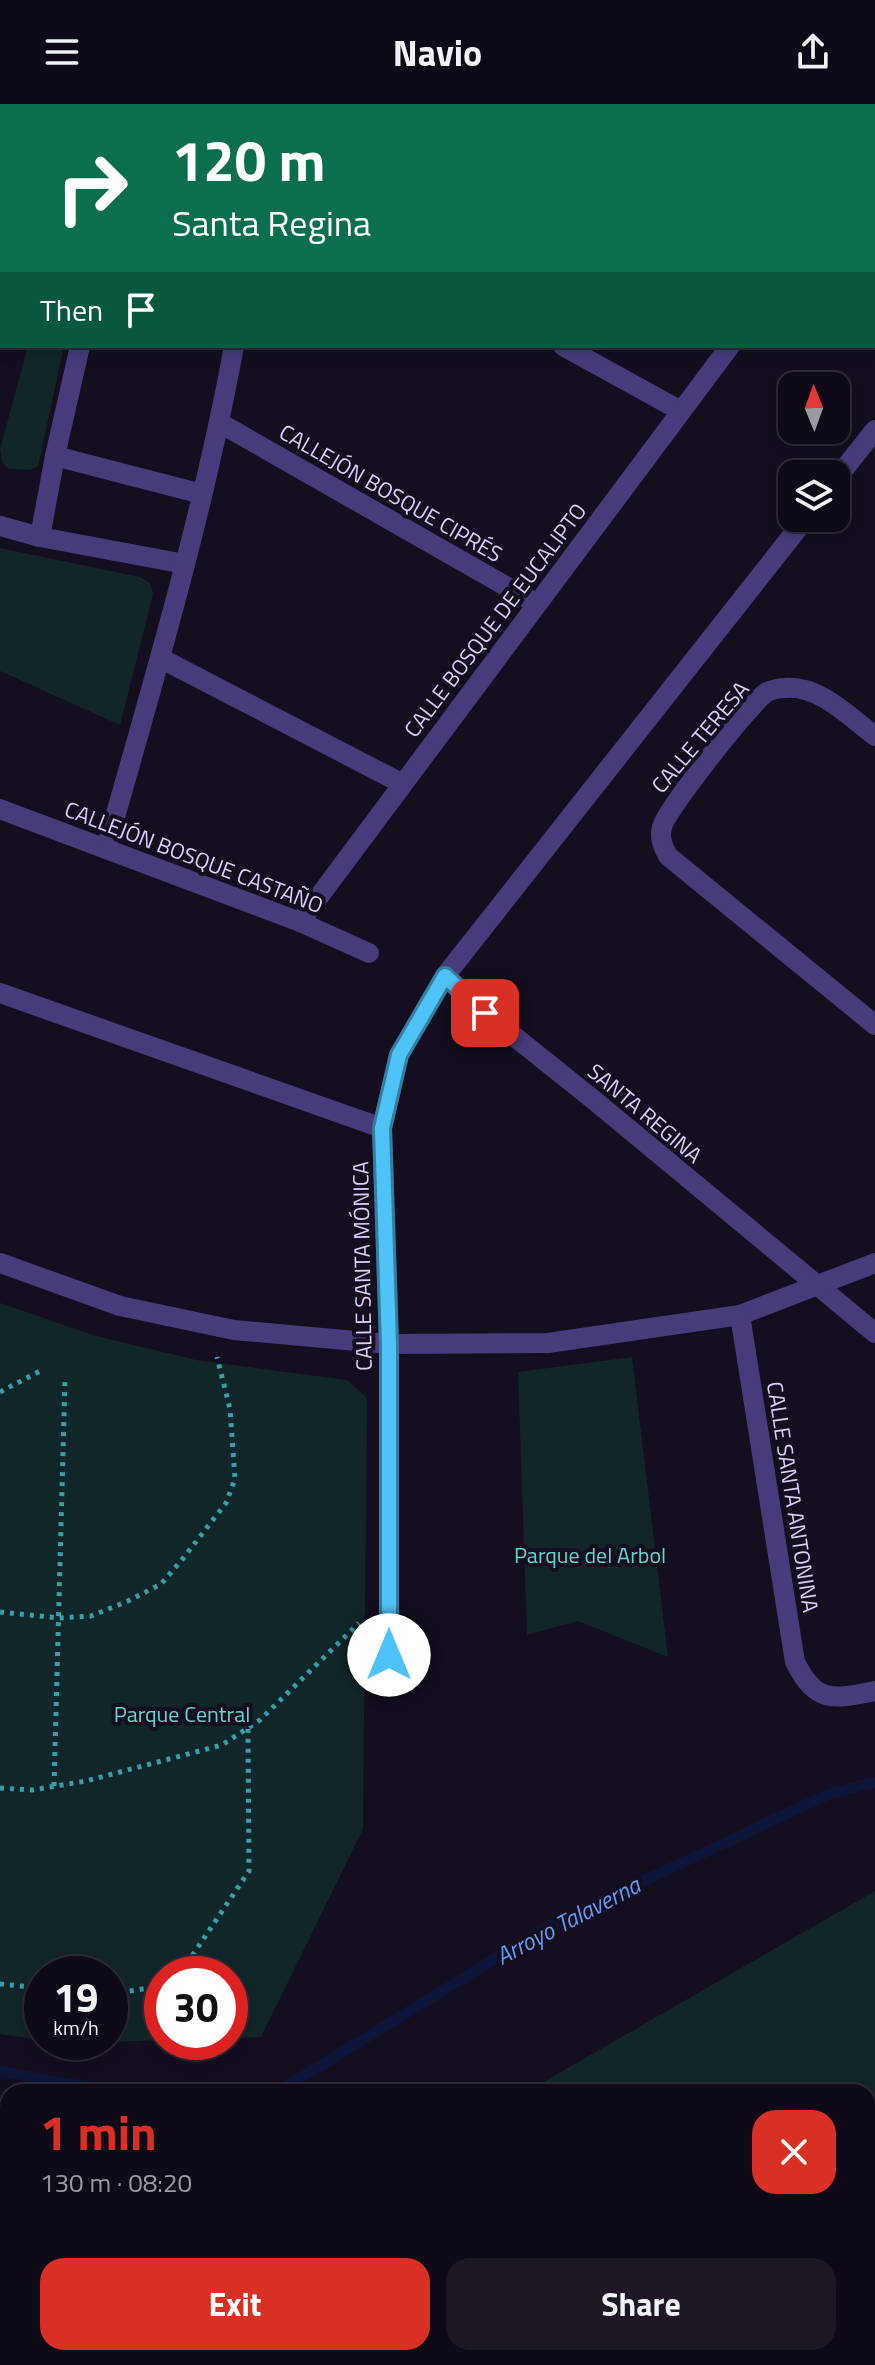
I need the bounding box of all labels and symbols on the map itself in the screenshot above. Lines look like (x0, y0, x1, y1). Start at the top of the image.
north arrow (778, 372, 850, 444)
street label: CALLEJÓN BOSQUE CIPRÉS (273, 415, 509, 571)
street label: CALLE BOSQUE DE EUCALIPTO (395, 496, 595, 744)
street label: CALLE TERESA (643, 673, 757, 801)
street label: CALLEJÓN BOSQUE CASTAÑO (60, 792, 328, 922)
pin (451, 979, 519, 1047)
street label: SANTA REGINA (580, 1055, 710, 1171)
street label: CALLE SANTA MÓNICA (343, 1161, 381, 1371)
street label: CALLE SANTA ANTONINA (758, 1379, 828, 1615)
park label: Parque del Arbol (514, 1538, 666, 1572)
position arrow (347, 1613, 431, 1697)
park label: Parque Central (114, 1697, 250, 1731)
water label: Arroyo Talaverna (489, 1866, 648, 1973)
speed limit sign: 30 (144, 1956, 248, 2060)

